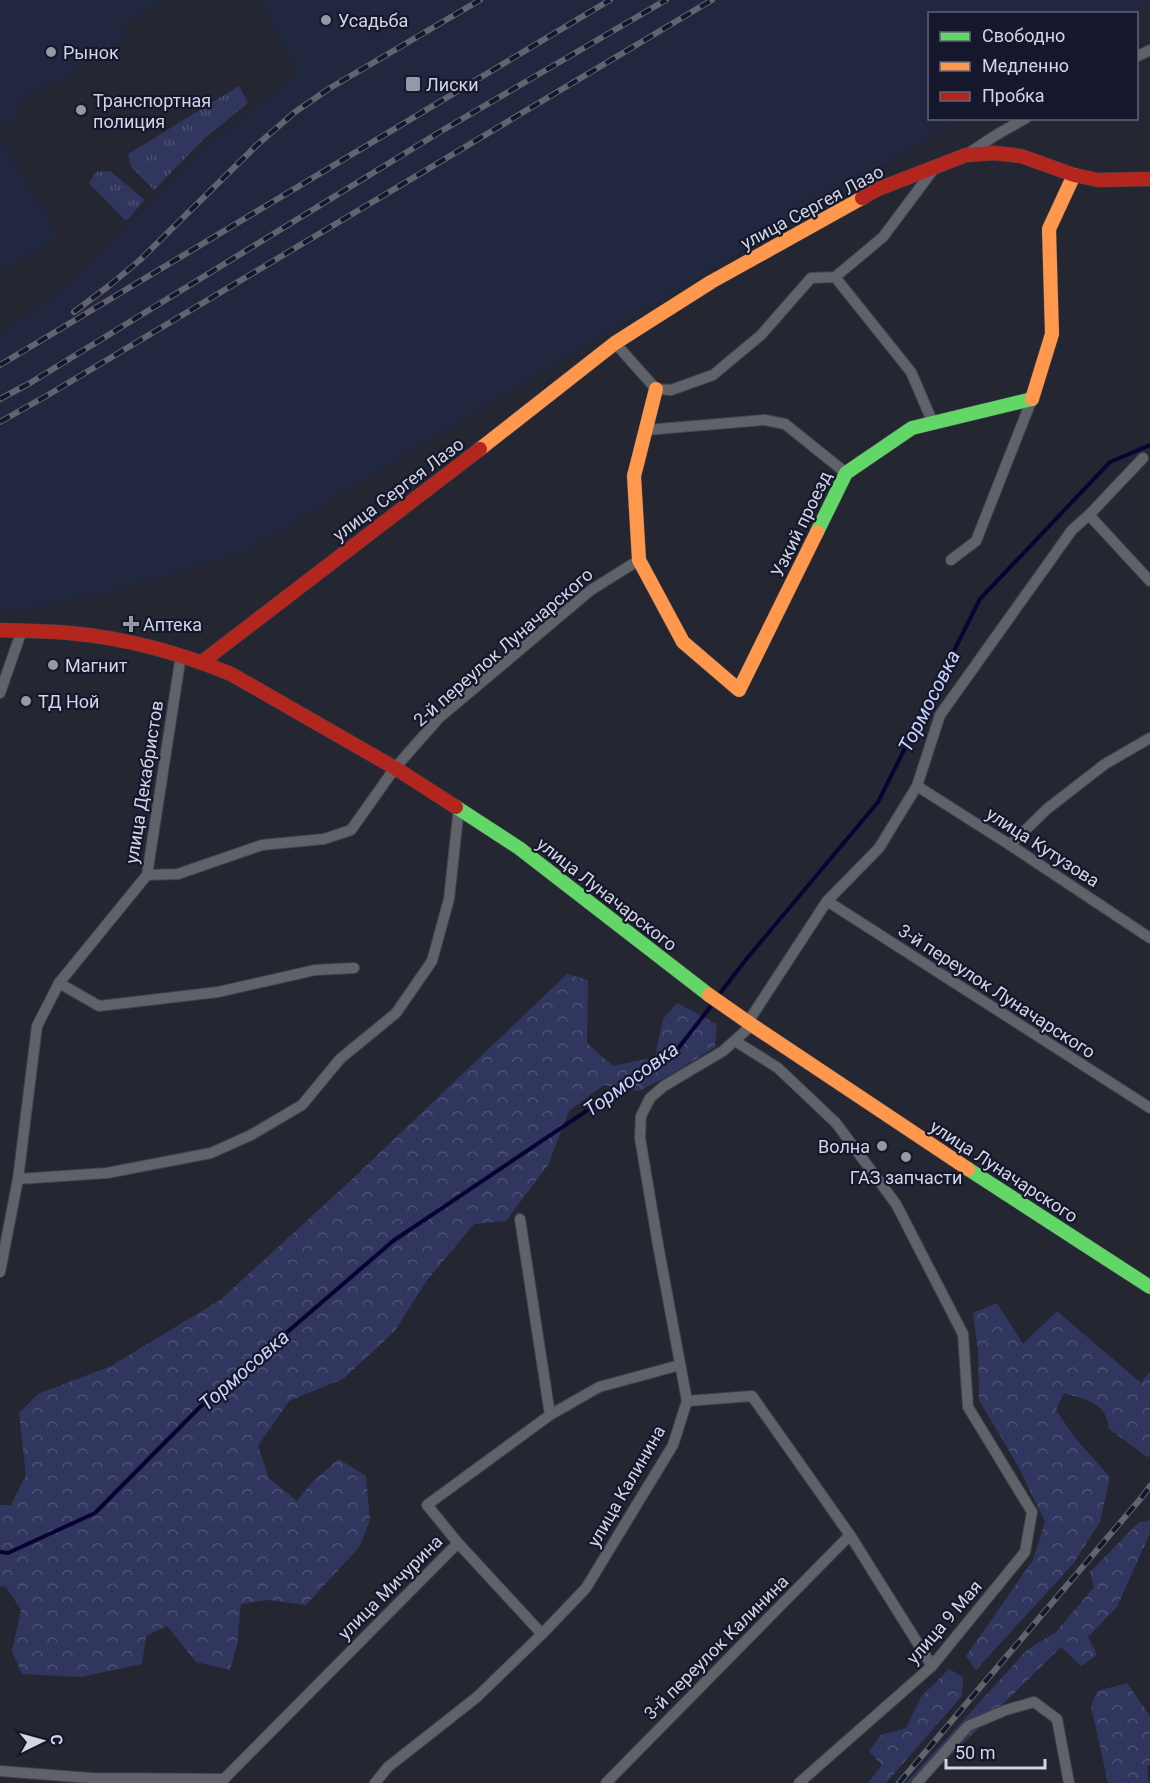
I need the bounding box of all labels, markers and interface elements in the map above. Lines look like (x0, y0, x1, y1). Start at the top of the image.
place label: Усадьба (338, 10, 408, 31)
legend (928, 12, 1138, 120)
marker: Усадьба (319, 13, 333, 27)
text: Свободно (982, 25, 1065, 46)
place label: Рынок (63, 42, 119, 63)
marker: Рынок (44, 45, 58, 59)
text: Медленно (982, 55, 1069, 76)
place label: Лиски (426, 74, 479, 95)
marker: Лиски (404, 75, 422, 93)
text: Пробка (982, 85, 1045, 106)
place label: Транспортная полиция (93, 90, 211, 132)
marker: Транспортная полиция (74, 103, 88, 117)
street label: улица Сергея Лазо (737, 161, 887, 253)
street label: улица Сергея Лазо (328, 433, 468, 545)
street label: Узкий проезд (766, 467, 836, 580)
street label: 2-й переулок Луначарского (409, 563, 597, 731)
place label: Аптека (143, 614, 202, 635)
marker: Аптека (124, 617, 138, 631)
water label: Тормосовка (893, 646, 965, 756)
place label: Магнит (65, 655, 128, 676)
marker: Магнит (46, 658, 60, 672)
place label: ТД Ной (38, 691, 99, 712)
marker: ТД Ной (19, 694, 33, 708)
street label: улица Декабристов (121, 699, 167, 865)
street label: улица Кутузова (983, 803, 1103, 891)
street label: улица Луначарского (533, 833, 681, 955)
street label: 3-й переулок Луначарского (895, 919, 1099, 1063)
water label: Тормосовка (579, 1037, 683, 1121)
street label: улица Луначарского (926, 1115, 1082, 1227)
place label: Волна (818, 1136, 870, 1157)
marker: Волна (875, 1139, 889, 1153)
marker: ГАЗ запчасти (899, 1150, 913, 1164)
place label: ГАЗ запчасти (850, 1167, 962, 1188)
water label: Тормосовка (194, 1324, 294, 1416)
street label: улица Калинина (583, 1421, 669, 1551)
street label: улица Мичурина (333, 1530, 447, 1644)
street label: 3-й переулок Калинина (639, 1570, 793, 1724)
street label: улица 9 Мая (902, 1576, 986, 1668)
north arrow (12, 1711, 72, 1771)
scale bar (946, 1732, 1045, 1770)
text: С (47, 1734, 66, 1746)
text: 50 m (955, 1742, 995, 1763)

